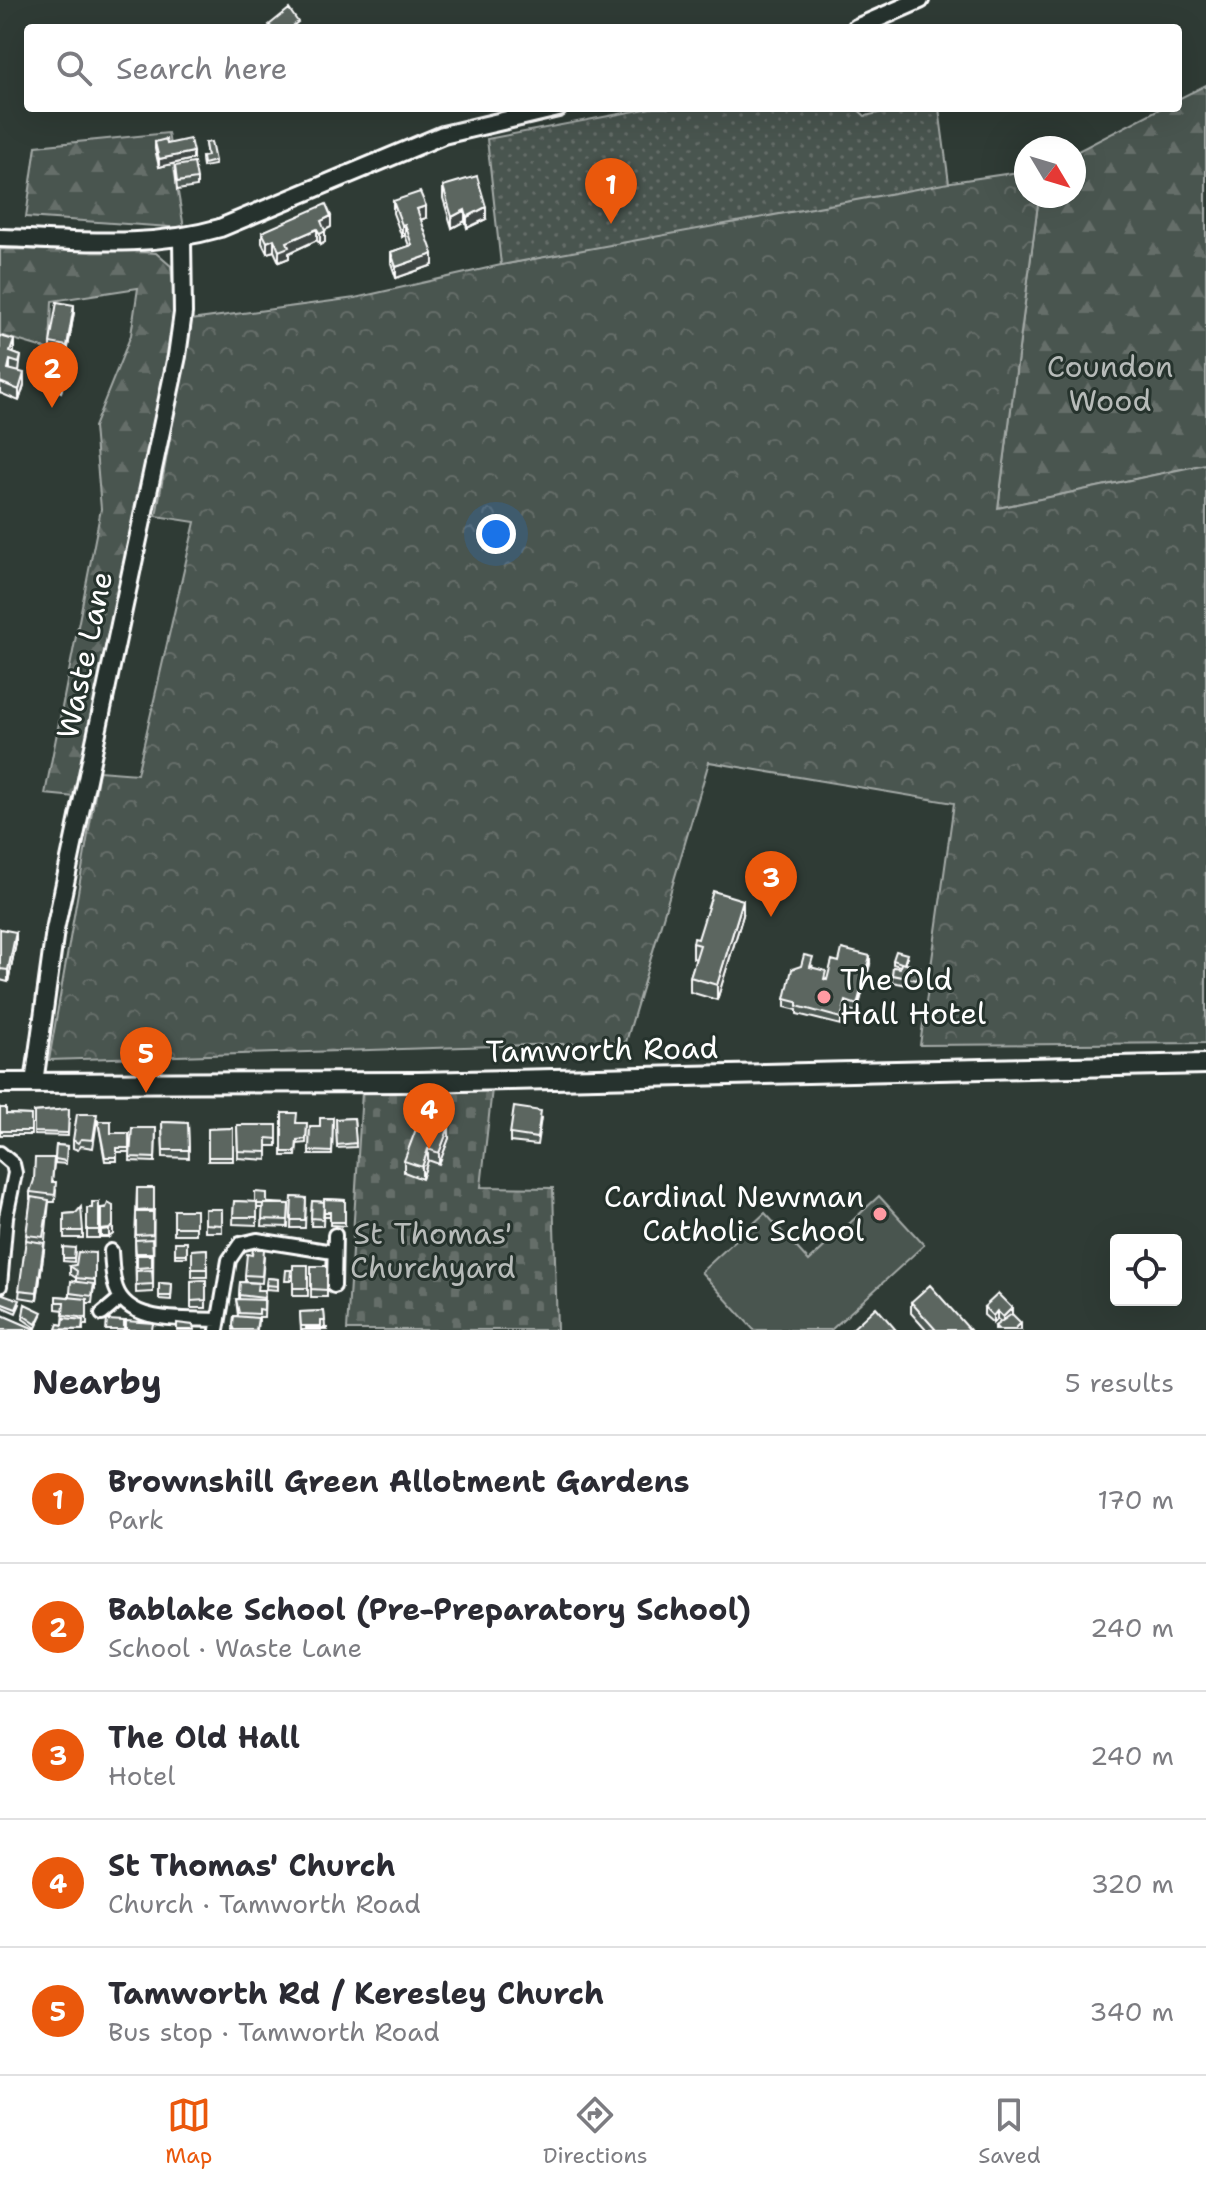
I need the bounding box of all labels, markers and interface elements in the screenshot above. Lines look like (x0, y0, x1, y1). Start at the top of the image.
search box (24, 24, 1182, 112)
icon: search (52, 46, 96, 90)
text: Search here (116, 48, 287, 89)
north arrow (1014, 136, 1086, 208)
pin: 1 (585, 158, 637, 224)
pin: 2 (26, 342, 78, 408)
park label: Coundon Wood (1047, 346, 1173, 421)
your location (476, 514, 516, 554)
street label: Waste Lane (47, 568, 122, 742)
pin: 3 (745, 851, 797, 917)
place label: The Old Hall Hotel (840, 959, 986, 1034)
marker: The Old Hall Hotel (815, 988, 833, 1006)
pin: 5 (120, 1027, 172, 1093)
street label: Tamworth Road (485, 1027, 719, 1072)
pin: 4 (403, 1083, 455, 1149)
place label: Cardinal Newman Catholic School (604, 1176, 864, 1251)
marker: Cardinal Newman Catholic School (871, 1205, 889, 1223)
park label: St Thomas' Churchyard (350, 1213, 516, 1288)
map controls (1110, 1234, 1182, 1306)
button: locate (1110, 1234, 1182, 1306)
text: Nearby (32, 1359, 162, 1405)
text: 5 results (1065, 1365, 1174, 1400)
text: Brownshill Green Allotment Gardens (108, 1461, 690, 1502)
text: 1 (52, 1482, 64, 1517)
text: 170 m (1097, 1482, 1174, 1517)
text: Park (108, 1502, 164, 1537)
text: Bablake School (Pre-Preparatory School) (108, 1589, 751, 1630)
text: 2 (49, 1610, 67, 1645)
text: 240 m (1090, 1610, 1174, 1645)
text: School · Waste Lane (108, 1630, 362, 1665)
text: The Old Hall (108, 1717, 300, 1758)
text: 3 (49, 1738, 67, 1773)
text: 240 m (1090, 1738, 1174, 1773)
text: Hotel (108, 1758, 175, 1793)
text: St Thomas' Church (108, 1845, 395, 1886)
text: 4 (49, 1866, 67, 1901)
text: 320 m (1091, 1866, 1174, 1901)
text: Church · Tamworth Road (108, 1886, 421, 1921)
text: Tamworth Rd / Keresley Church (108, 1973, 604, 2014)
text: 5 (50, 1994, 66, 2029)
text: 340 m (1089, 1994, 1174, 2029)
text: Bus stop · Tamworth Road (108, 2014, 440, 2049)
tab: Map (165, 2093, 212, 2170)
tab: Directions (543, 2093, 648, 2170)
tab: Saved (978, 2093, 1041, 2170)

